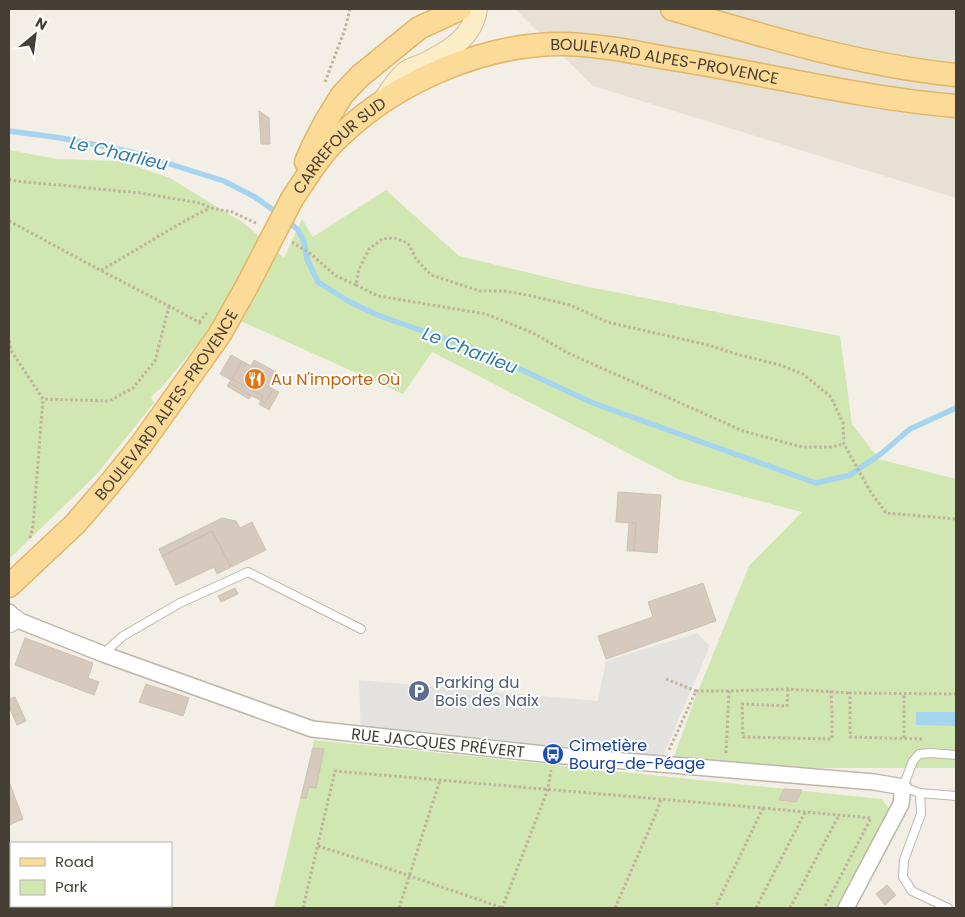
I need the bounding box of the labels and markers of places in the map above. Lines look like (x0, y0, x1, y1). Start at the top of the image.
restaurant icon: Au N'importe Où (243, 367, 267, 391)
place label: Au N'importe Où (271, 368, 400, 391)
place label: Parking du Bois des Naix (435, 671, 539, 712)
parking icon: Parking du Bois des Naix (407, 679, 431, 703)
place label: Cimetière Bourg-de-Péage (569, 734, 705, 775)
bus stop icon: Cimetière Bourg-de-Péage (541, 742, 565, 766)

